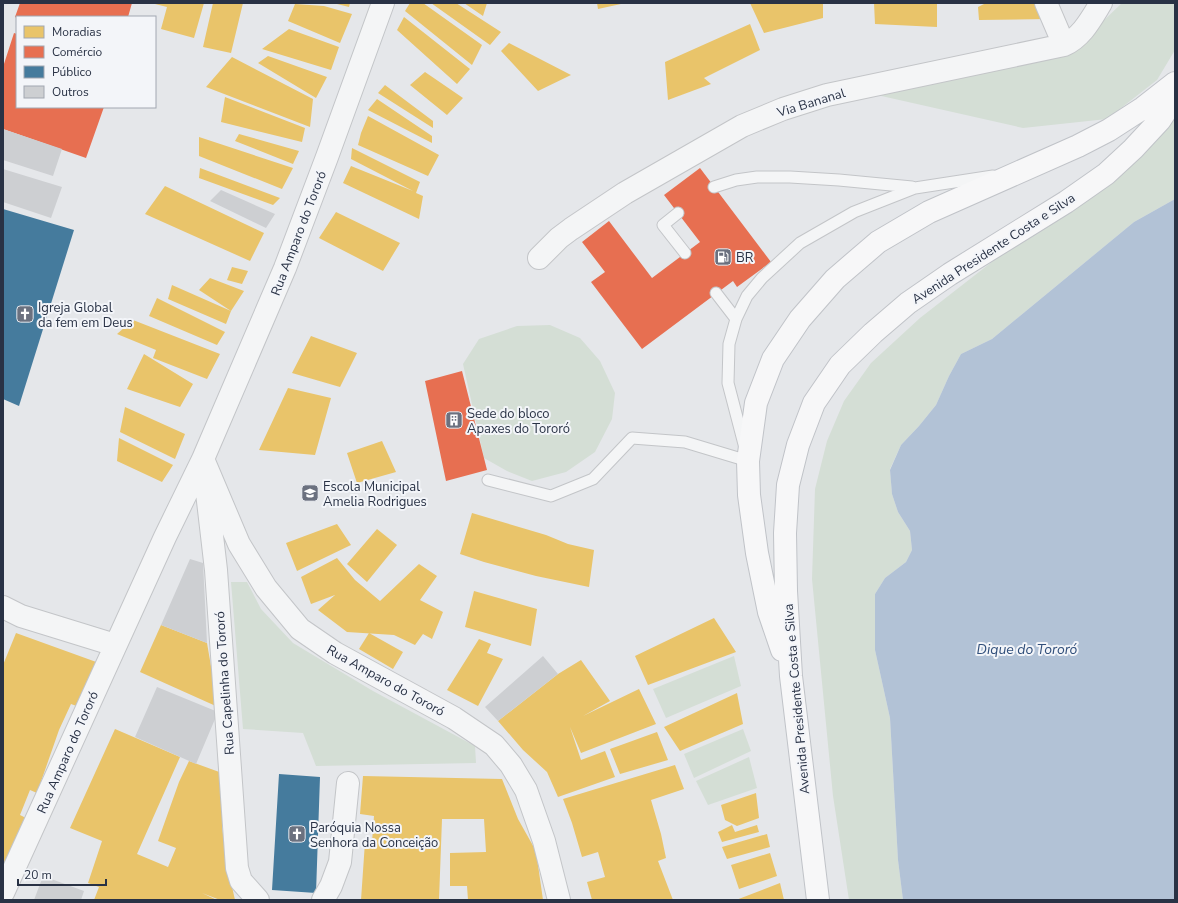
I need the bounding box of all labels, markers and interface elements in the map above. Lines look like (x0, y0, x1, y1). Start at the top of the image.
legend (16, 16, 156, 108)
text: Moradias (52, 24, 102, 40)
text: Comércio (52, 44, 103, 60)
text: Público (52, 64, 92, 80)
text: Outros (52, 84, 89, 100)
street label: Via Bananal (774, 84, 848, 122)
street label: Rua Amparo do Tororó (267, 168, 331, 298)
street label: Avenida Presidente Costa e Silva (908, 189, 1079, 308)
fuel station icon: BR (713, 247, 733, 267)
place label: BR (736, 249, 754, 267)
place label: Igreja Global da fem em Deus (38, 299, 133, 332)
church icon: Igreja Global da fem em Deus (15, 304, 35, 324)
place label: Sede do bloco Apaxes do Tororó (467, 405, 570, 438)
building icon: Sede do bloco Apaxes do Tororó (444, 410, 464, 430)
place label: Escola Municipal Amelia Rodrigues (323, 478, 427, 511)
school or university icon: Escola Municipal Amelia Rodrigues (300, 483, 320, 503)
street label: Avenida Presidente Costa e Silva (780, 603, 814, 795)
street label: Rua Capelinha do Tororó (211, 611, 239, 755)
water label: Dique do Tororó (977, 640, 1078, 659)
street label: Rua Amparo do Tororó (323, 641, 448, 721)
street label: Rua Amparo do Tororó (33, 688, 103, 816)
place label: Paróquia Nossa Senhora da Conceição (310, 819, 438, 852)
church icon: Paróquia Nossa Senhora da Conceição (287, 824, 307, 844)
scale bar (18, 861, 106, 887)
text: 20 m (24, 867, 52, 883)

